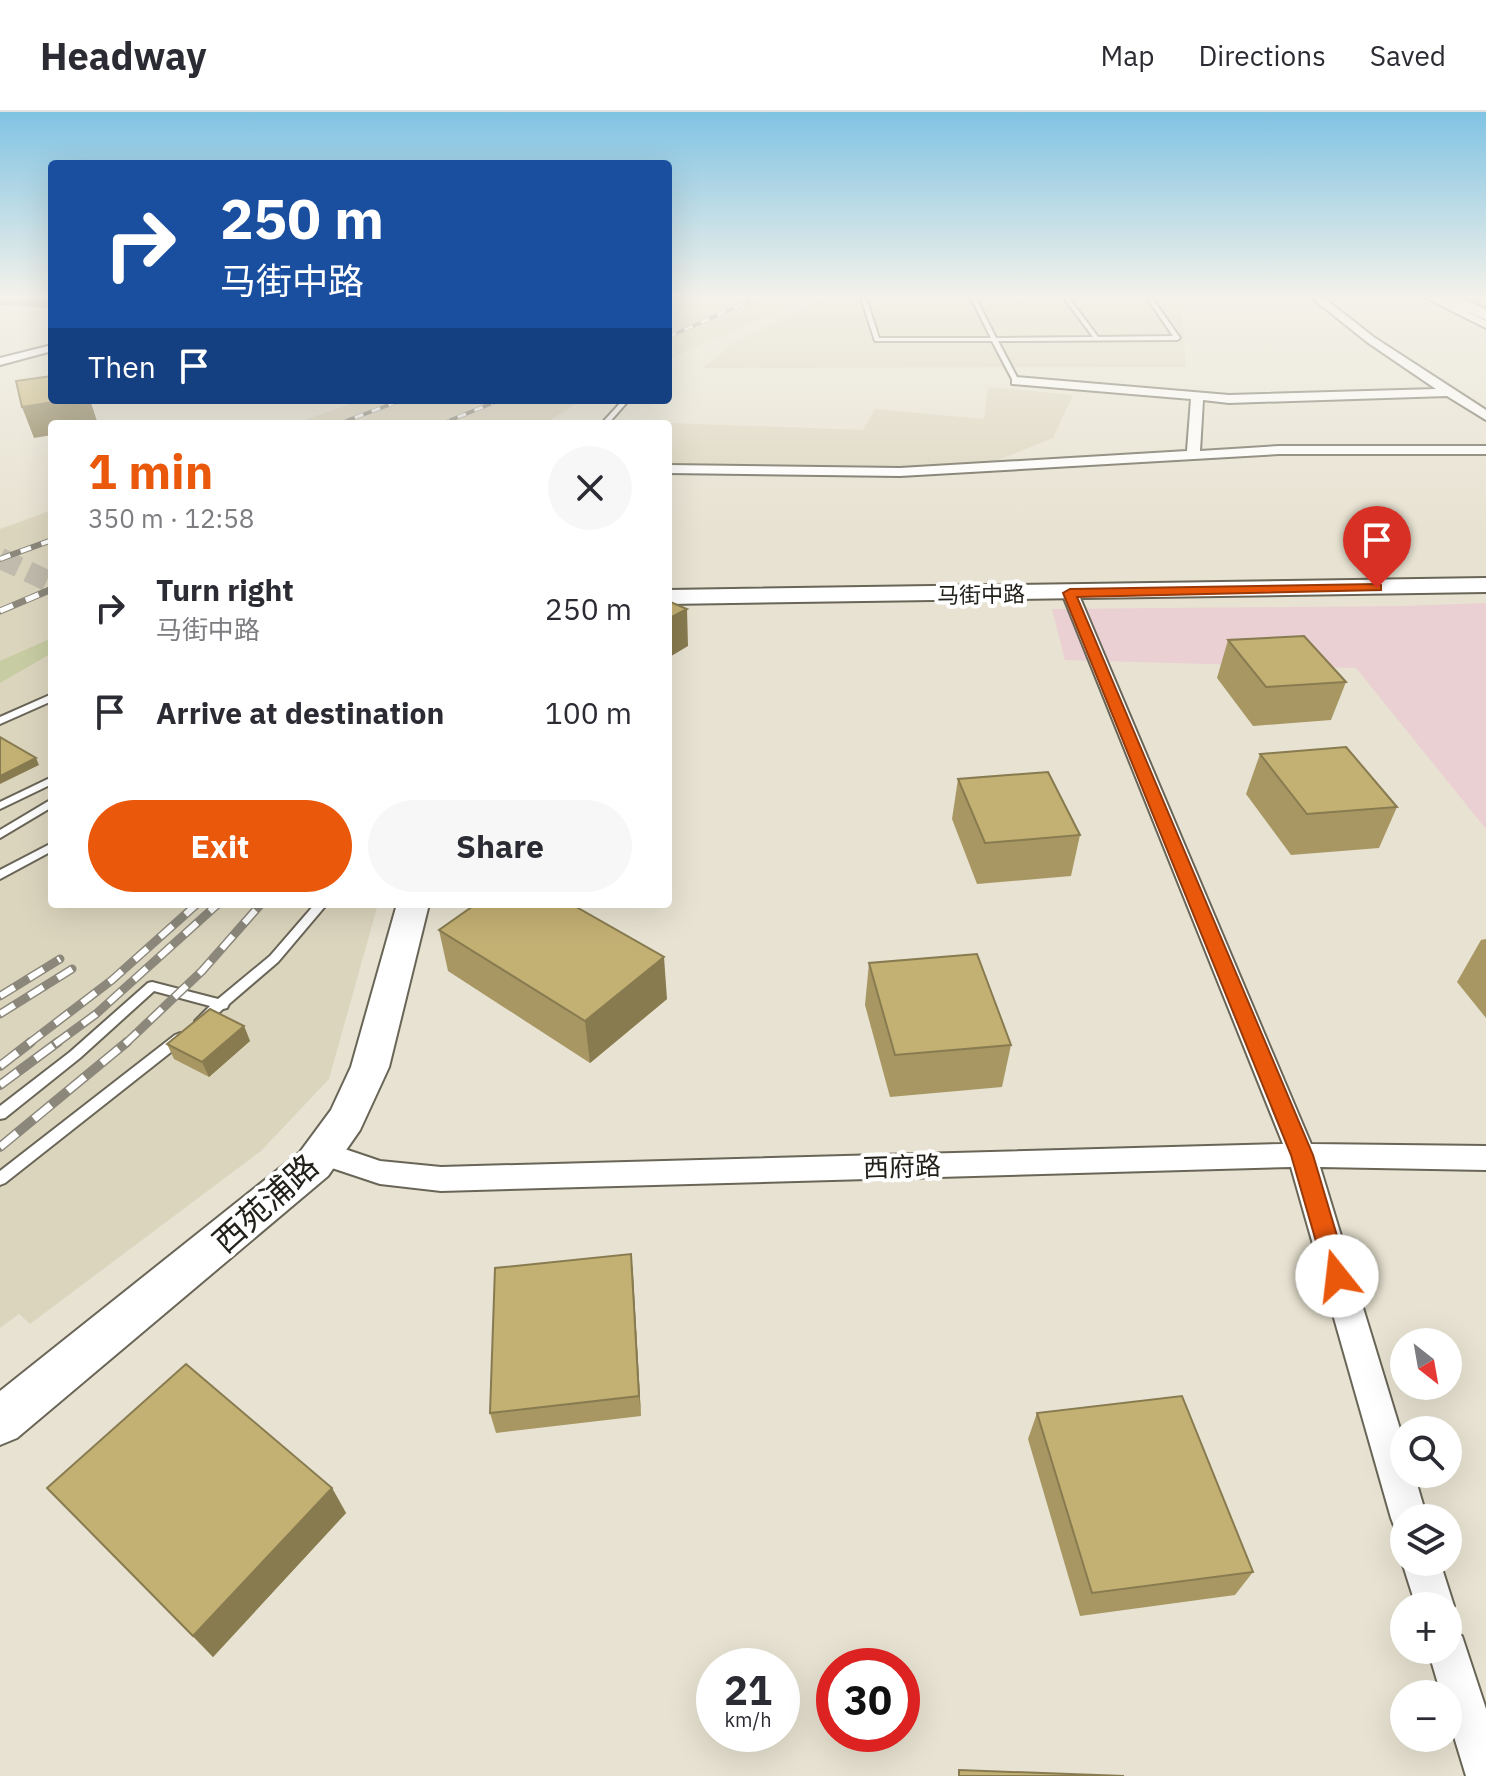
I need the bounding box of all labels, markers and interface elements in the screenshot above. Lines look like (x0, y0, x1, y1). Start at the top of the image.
text: Headway (40, 31, 207, 80)
text: Map (1100, 37, 1154, 74)
text: Directions (1198, 37, 1326, 74)
text: Saved (1370, 37, 1446, 74)
text: 250 m (220, 182, 384, 254)
icon: right (88, 192, 192, 296)
text: 马街中路 (220, 257, 364, 304)
icon: arrive (172, 344, 216, 388)
text: Then (88, 347, 156, 386)
text: 1 min (88, 440, 213, 502)
button: close (548, 446, 632, 530)
text: 350 m · 12:58 (88, 501, 254, 535)
pin (1343, 506, 1411, 588)
icon: arrive (1355, 518, 1399, 562)
text: Turn right (156, 570, 294, 609)
street label: 马街中路 (937, 579, 1025, 609)
icon: right (88, 586, 132, 630)
text: 250 m (545, 589, 632, 628)
text: 马街中路 (156, 612, 260, 646)
icon: arrive (88, 690, 132, 734)
text: Arrive at destination (156, 693, 444, 732)
text: 100 m (545, 693, 632, 732)
button: Exit (88, 800, 352, 892)
button: Share (368, 800, 632, 892)
street label: 西苑浦路 (203, 1145, 327, 1261)
street label: 西府路 (862, 1148, 942, 1184)
position arrow (1295, 1234, 1379, 1318)
north arrow (1390, 1328, 1462, 1400)
map controls (1390, 1328, 1462, 1752)
button: search (1390, 1416, 1462, 1488)
button: layers (1390, 1504, 1462, 1576)
button: + (1390, 1592, 1462, 1664)
speed limit sign: 30 (816, 1648, 920, 1752)
text: 21 (724, 1664, 772, 1716)
button: − (1390, 1680, 1462, 1752)
text: km/h (724, 1706, 772, 1733)

